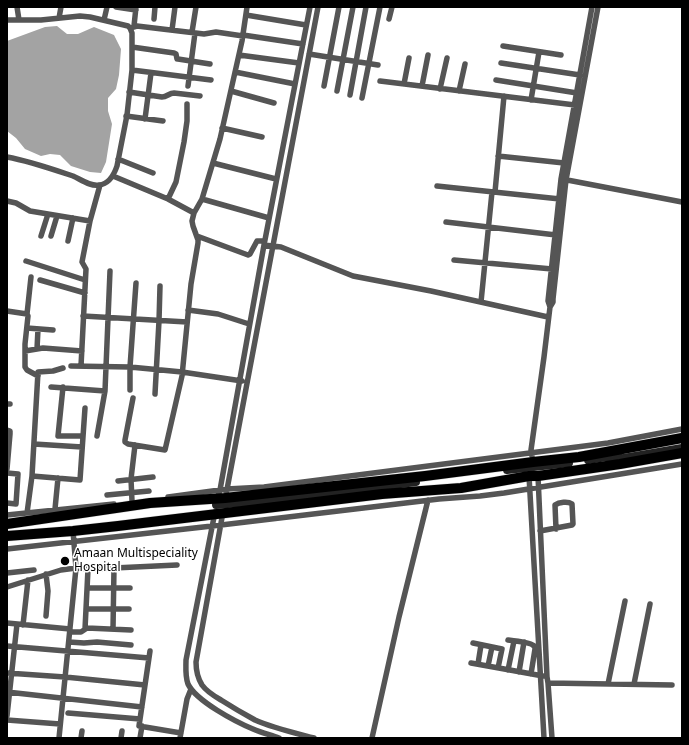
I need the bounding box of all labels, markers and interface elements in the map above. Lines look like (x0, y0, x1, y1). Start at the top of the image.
place label: Amaan Multispeciality Hospital (74, 547, 198, 575)
marker: Amaan Multispeciality Hospital (59, 555, 71, 567)

